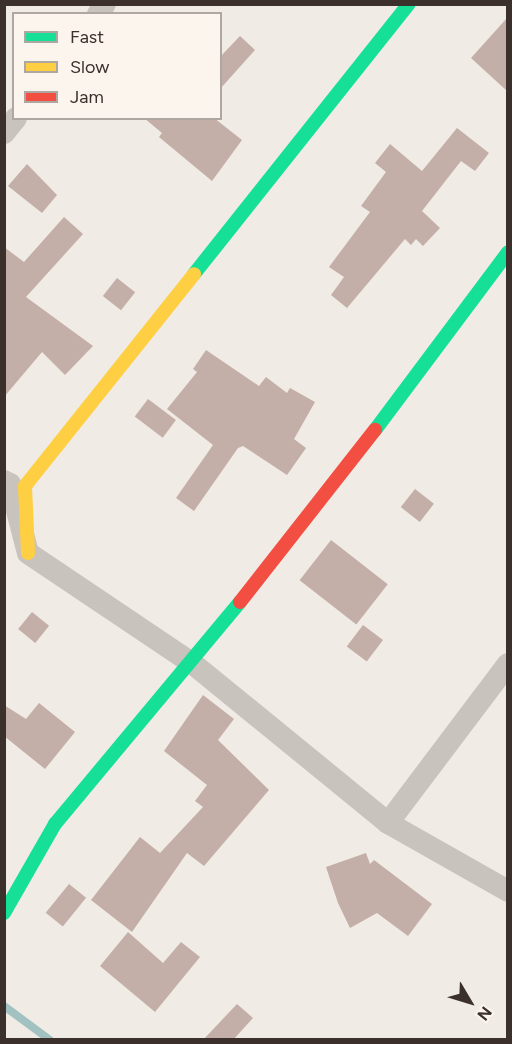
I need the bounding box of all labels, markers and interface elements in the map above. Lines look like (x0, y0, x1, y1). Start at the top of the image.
legend (12, 12, 222, 120)
text: Fast (70, 26, 104, 48)
text: Slow (70, 56, 109, 78)
text: Jam (70, 86, 104, 108)
north arrow (440, 972, 500, 1032)
text: N (473, 1003, 496, 1024)

